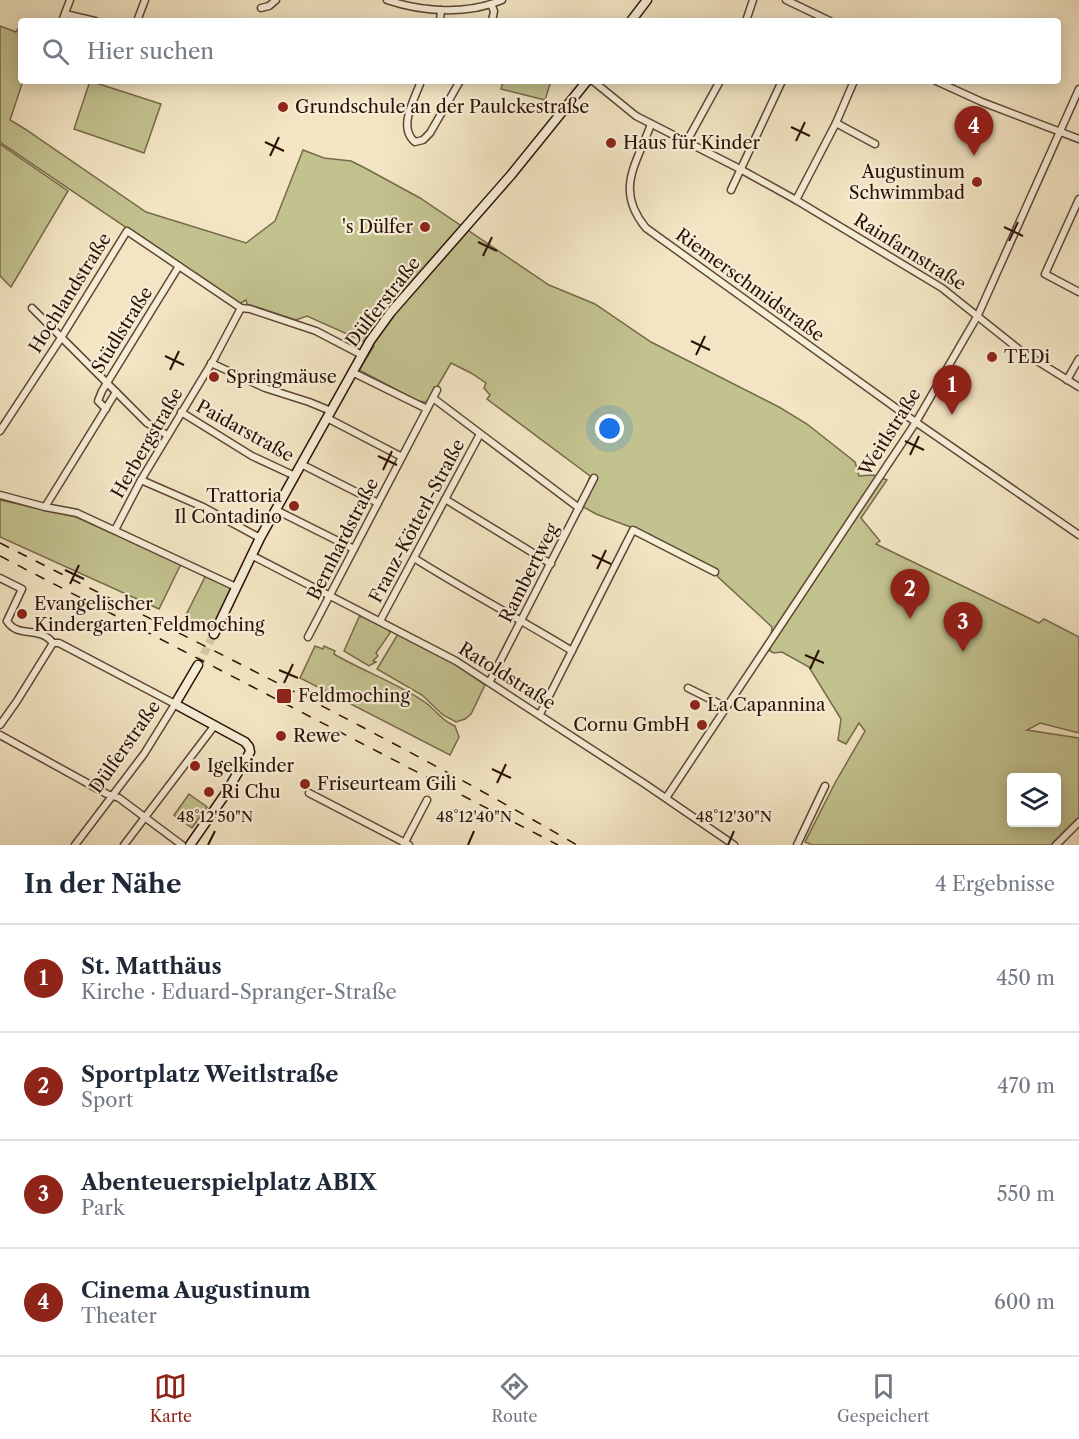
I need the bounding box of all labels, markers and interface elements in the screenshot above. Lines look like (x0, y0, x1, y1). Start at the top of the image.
search box (18, 18, 1061, 84)
icon: search (39, 35, 72, 68)
text: Hier suchen (87, 38, 214, 65)
place label: Grundschule an der Paulckestraße (295, 96, 589, 118)
marker: Grundschule an der Paulckestraße (276, 100, 290, 114)
pin: 4 (954, 106, 994, 156)
place label: Haus für Kinder (623, 132, 761, 154)
marker: Haus für Kinder (604, 136, 618, 150)
place label: Augustinum Schwimmbad (849, 161, 965, 204)
marker: Augustinum Schwimmbad (970, 175, 984, 189)
street label: Rainfarnstraße (850, 209, 970, 295)
place label: 's Dülfer (342, 216, 413, 238)
marker: 's Dülfer (418, 220, 432, 234)
street label: Riemerschmidstraße (671, 224, 829, 346)
street label: Hochlandstraße (24, 229, 116, 357)
street label: Dülferstraße (341, 253, 425, 351)
street label: Stüdlstraße (87, 283, 157, 377)
place label: TEDi (1004, 346, 1050, 368)
marker: TEDi (985, 350, 999, 364)
place label: Springmäuse (226, 366, 337, 388)
pin: 1 (932, 366, 972, 415)
marker: Springmäuse (207, 370, 221, 384)
street label: Herbergstraße (106, 384, 188, 502)
street label: Weitlstraße (854, 384, 926, 481)
street label: Paidarstraße (192, 395, 298, 467)
your location (595, 414, 624, 443)
street label: Franz-Kötterl-Straße (364, 435, 470, 607)
street label: Bernhardstraße (303, 474, 383, 604)
place label: Trattoria Il Contadino (174, 485, 282, 528)
marker: Trattoria Il Contadino (287, 499, 301, 513)
street label: Rambertweg (495, 519, 564, 626)
pin: 2 (890, 570, 930, 619)
place label: Evangelischer Kindergarten Feldmoching (34, 593, 265, 636)
pin: 3 (944, 602, 982, 652)
marker: Evangelischer Kindergarten Feldmoching (15, 607, 29, 621)
street label: Ratoldstraße (455, 638, 559, 714)
place label: Feldmoching (298, 685, 411, 707)
marker: Feldmoching (275, 687, 293, 705)
place label: La Capannina (707, 694, 826, 716)
street label: Dülferstraße (85, 696, 165, 798)
marker: La Capannina (688, 698, 702, 712)
place label: Cornu GmbH (573, 714, 690, 736)
marker: Cornu GmbH (695, 718, 709, 732)
place label: Rewe (293, 725, 340, 747)
marker: Rewe (274, 729, 288, 743)
place label: Igelkinder (207, 755, 295, 777)
marker: Igelkinder (188, 759, 202, 773)
place label: Friseurteam Gili (317, 773, 457, 795)
map controls (1007, 773, 1061, 827)
button: layers (1007, 773, 1061, 827)
marker: Friseurteam Gili (298, 777, 312, 791)
place label: Ri Chu (221, 781, 281, 803)
marker: Ri Chu (202, 785, 216, 799)
text: 48°12'50"N (177, 807, 253, 826)
text: 48°12'40"N (436, 807, 512, 826)
text: 48°12'30"N (696, 807, 772, 826)
text: In der Nähe (24, 868, 181, 900)
text: 4 Ergebnisse (935, 872, 1055, 896)
text: St. Matthäus (81, 953, 222, 980)
text: 1 (39, 966, 48, 990)
text: 450 m (996, 966, 1055, 990)
text: Kirche · Eduard-Spranger-Straße (81, 980, 397, 1004)
text: Sportplatz Weitlstraße (81, 1061, 338, 1088)
text: 2 (38, 1074, 49, 1098)
text: 470 m (997, 1074, 1055, 1098)
text: Sport (81, 1088, 133, 1112)
text: Abenteuerspielplatz ABIX (81, 1169, 377, 1196)
text: 3 (38, 1182, 49, 1206)
text: 550 m (997, 1182, 1055, 1206)
text: Park (81, 1196, 124, 1220)
text: Cinema Augustinum (81, 1277, 311, 1304)
text: 4 (38, 1290, 49, 1314)
text: 600 m (994, 1290, 1055, 1314)
text: Theater (81, 1304, 157, 1328)
tab: Karte (150, 1370, 192, 1426)
tab: Route (492, 1370, 537, 1426)
tab: Gespeichert (837, 1370, 929, 1426)

